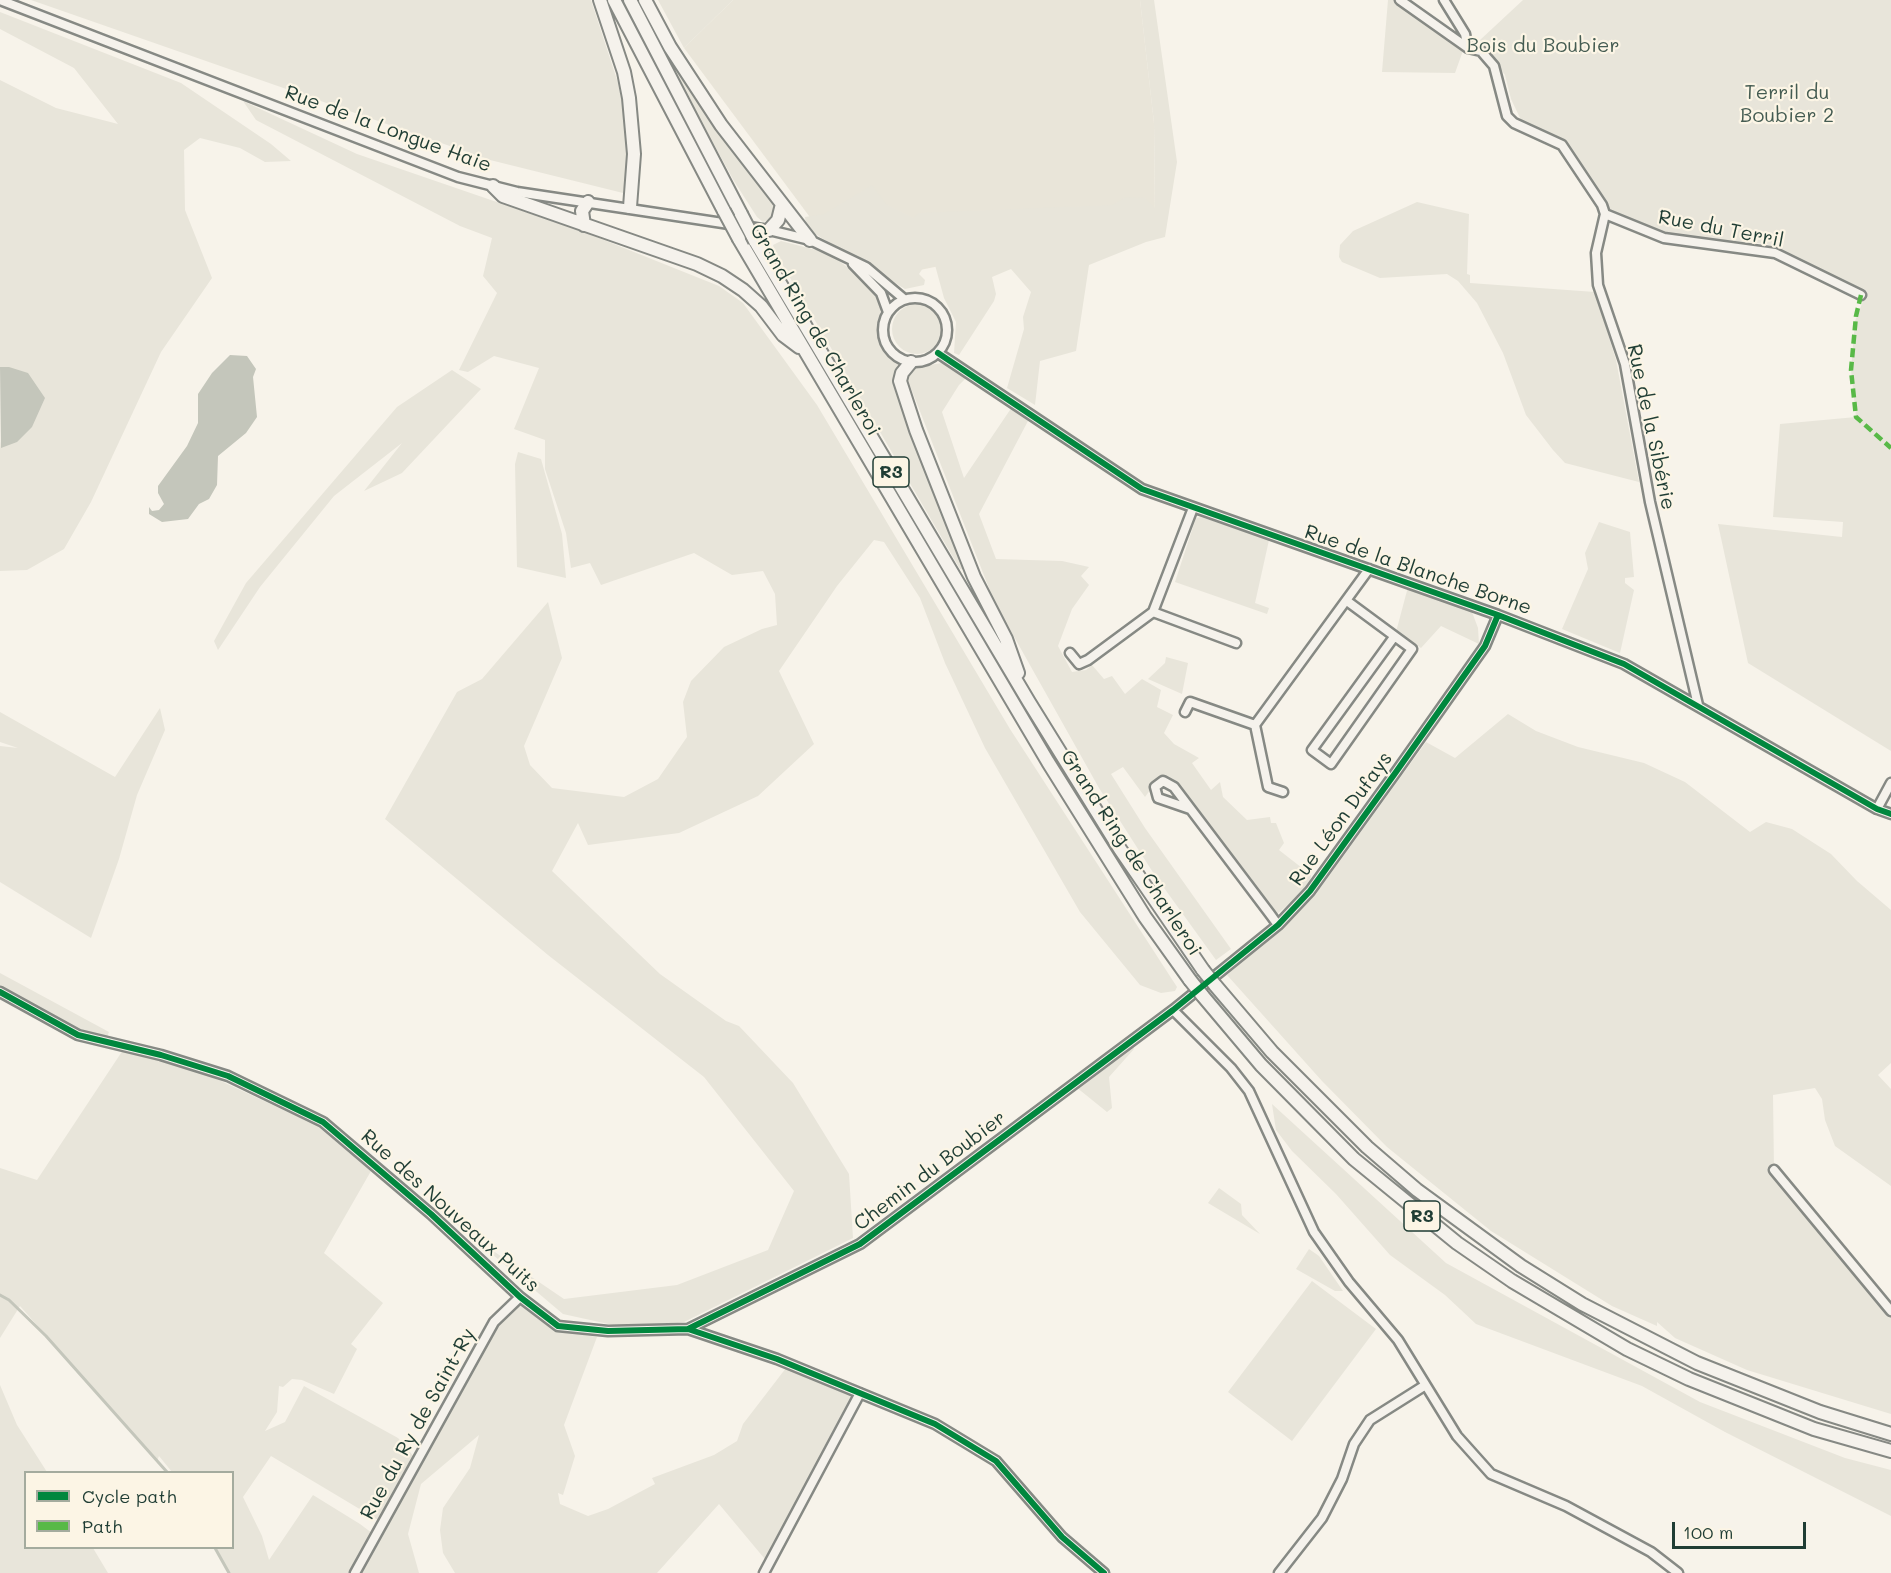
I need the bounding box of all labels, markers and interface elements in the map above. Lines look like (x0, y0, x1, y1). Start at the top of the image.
park label: Bois du Boubier (1466, 34, 1620, 58)
street label: Rue de la Longue Haie (282, 80, 494, 178)
park label: Terril du Boubier 2 (1740, 81, 1834, 128)
street label: Rue du Terril (1656, 205, 1786, 253)
street label: Grand Ring de Charleroi (744, 220, 886, 440)
street label: Rue de la Sibérie (1622, 342, 1680, 512)
road number: R3 (873, 457, 909, 487)
street label: Rue de la Blanche Borne (1301, 520, 1535, 620)
street label: Grand Ring de Charleroi (1055, 746, 1207, 960)
street label: Rue Léon Dufays (1284, 747, 1398, 891)
street label: Chemin du Boubier (849, 1106, 1011, 1236)
street label: Rue des Nouveaux Puits (356, 1124, 544, 1298)
road number: R3 (1404, 1201, 1440, 1231)
street label: Rue du Ry de Saint-Ry (355, 1324, 481, 1524)
legend (24, 1471, 234, 1549)
text: Cycle path (82, 1484, 177, 1508)
scale bar (1675, 1510, 1808, 1548)
text: Path (82, 1514, 122, 1538)
text: 100 m (1683, 1520, 1733, 1544)

